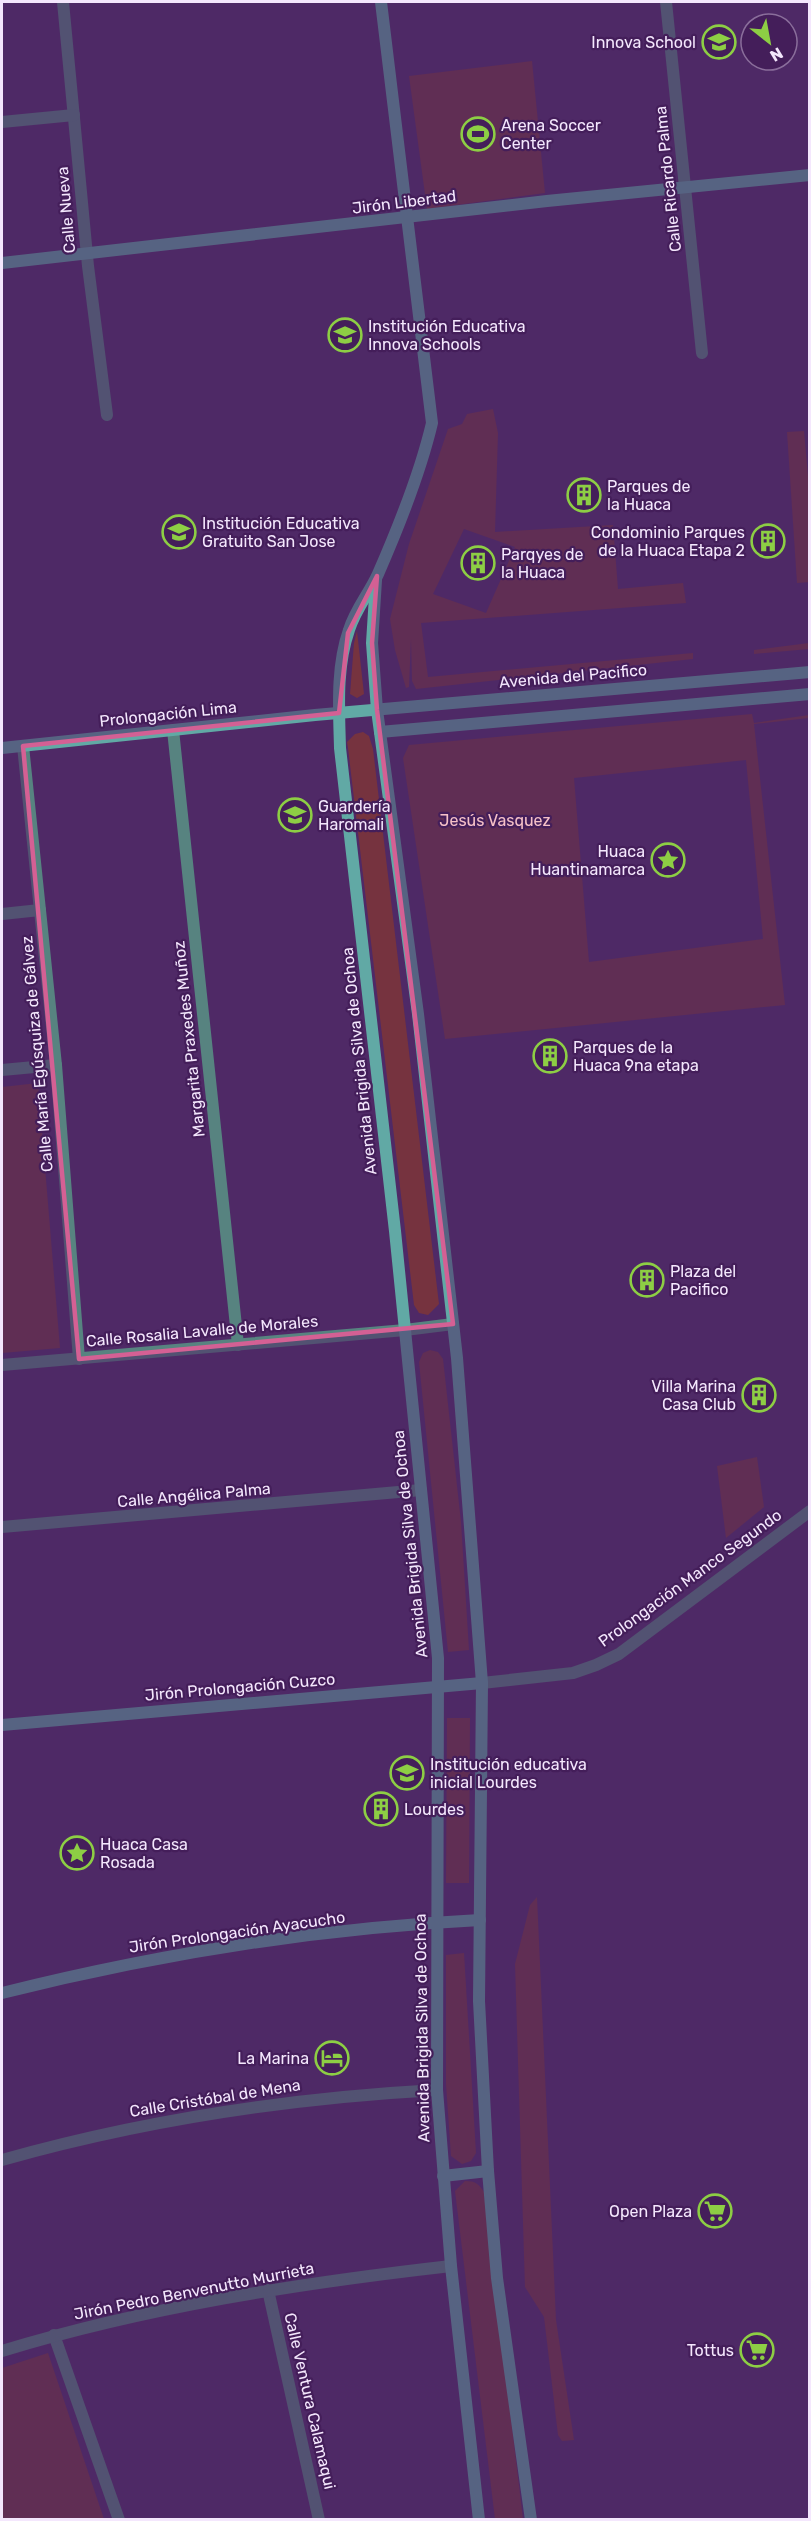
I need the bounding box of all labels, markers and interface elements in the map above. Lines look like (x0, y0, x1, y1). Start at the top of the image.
north arrow (739, 12, 799, 72)
school or university icon: Innova School (701, 24, 737, 60)
place label: Innova School (591, 33, 696, 52)
text: N (767, 43, 786, 66)
street label: Calle Ricardo Palma (651, 105, 685, 253)
sports icon: Arena Soccer Center (460, 116, 496, 152)
place label: Arena Soccer Center (501, 116, 601, 153)
street label: Calle Nueva (53, 166, 79, 254)
street label: Jirón Libertad (351, 186, 457, 218)
school or university icon: Institución Educativa Innova Schools (327, 317, 363, 353)
place label: Institución Educativa Innova Schools (368, 317, 526, 354)
building icon: Parques de la Huaca (566, 477, 602, 513)
place label: Parques de la Huaca (607, 477, 691, 514)
school or university icon: Institución Educativa Gratuito San Jose (161, 514, 197, 550)
place label: Institución Educativa Gratuito San Jose (202, 514, 360, 551)
place label: Condominio Parques de la Huaca Etapa 2 (591, 523, 745, 560)
building icon: Condominio Parques de la Huaca Etapa 2 (750, 523, 786, 559)
building icon: Parqyes de la Huaca (460, 545, 496, 581)
place label: Parqyes de la Huaca (501, 545, 584, 582)
street label: Avenida del Pacifico (498, 660, 648, 692)
street label: Prolongación Lima (98, 697, 238, 731)
school or university icon: Guardería Haromali (277, 797, 313, 833)
place label: Guardería Haromali (318, 797, 391, 834)
park label: Jesús Vasquez (439, 811, 551, 830)
place label: Huaca Huantinamarca (530, 842, 645, 879)
place icon: Huaca Huantinamarca (650, 842, 686, 878)
street label: Calle María Egúsquiza de Gálvez (17, 935, 57, 1173)
street label: Margarita Praxedes Muñoz (169, 940, 209, 1138)
street label: Avenida Brigida Silva de Ochoa (338, 946, 380, 1176)
building icon: Parques de la Huaca 9na etapa (532, 1038, 568, 1074)
place label: Parques de la Huaca 9na etapa (573, 1038, 699, 1075)
building icon: Plaza del Pacifico (629, 1262, 665, 1298)
place label: Plaza del Pacifico (670, 1262, 736, 1299)
street label: Calle Rosalia Lavalle de Morales (85, 1311, 319, 1351)
place label: Villa Marina Casa Club (651, 1377, 736, 1414)
building icon: Villa Marina Casa Club (741, 1377, 777, 1413)
street label: Avenida Brigida Silva de Ochoa (389, 1429, 431, 1659)
street label: Calle Angélica Palma (117, 1479, 271, 1511)
street label: Prolongación Manco Segundo (595, 1505, 785, 1651)
street label: Jirón Prolongación Cuzco (144, 1669, 336, 1705)
school or university icon: Institución educativa inicial Lourdes (389, 1755, 425, 1791)
place label: Institución educativa inicial Lourdes (430, 1755, 587, 1792)
building icon: Lourdes (363, 1791, 399, 1827)
place label: Lourdes (404, 1800, 464, 1819)
place icon: Huaca Casa Rosada (59, 1835, 95, 1871)
place label: Huaca Casa Rosada (100, 1835, 188, 1872)
street label: Jirón Prolongación Ayacucho (128, 1907, 346, 1957)
street label: Avenida Brigida Silva de Ochoa (411, 1913, 433, 2143)
hotel icon: La Marina (314, 2040, 350, 2076)
place label: La Marina (237, 2049, 309, 2068)
street label: Calle Cristóbal de Mena (128, 2075, 302, 2121)
supermarket icon: Open Plaza (697, 2193, 733, 2229)
place label: Open Plaza (609, 2202, 692, 2221)
street label: Jirón Pedro Benvenutto Murrieta (72, 2258, 316, 2324)
street label: Calle Ventura Calamaqui (280, 2311, 340, 2491)
supermarket icon: Tottus (739, 2332, 775, 2368)
place label: Tottus (687, 2341, 734, 2360)

